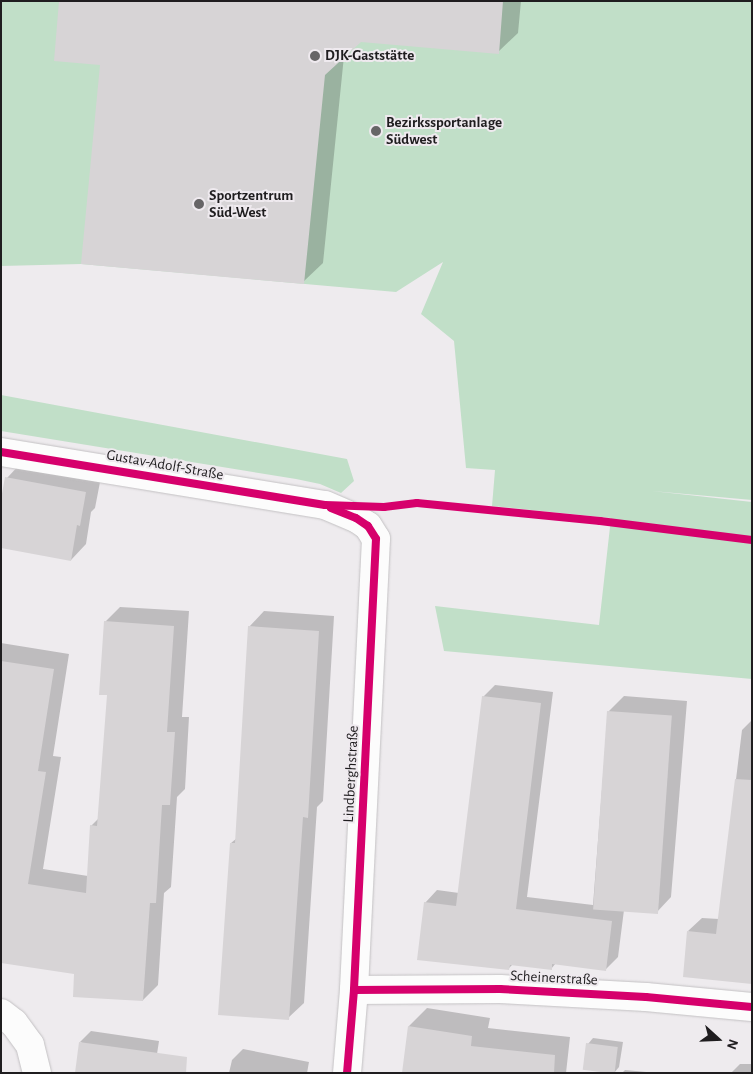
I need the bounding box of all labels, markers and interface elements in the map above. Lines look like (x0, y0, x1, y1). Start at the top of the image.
place label: DJK-Gaststätte (325, 47, 414, 65)
marker: DJK-Gaststätte (309, 50, 321, 62)
place label: Bezirkssportanlage Südwest (386, 113, 502, 148)
marker: Bezirkssportanlage Südwest (370, 125, 382, 137)
place label: Sportzentrum Süd-West (209, 186, 293, 221)
marker: Sportzentrum Süd-West (193, 198, 205, 210)
street label: Gustav-Adolf-Straße (105, 446, 225, 484)
street label: Lindberghstraße (339, 725, 363, 823)
street label: Scheinerstraße (510, 967, 598, 989)
north arrow (693, 1014, 743, 1064)
text: N (724, 1037, 740, 1051)

